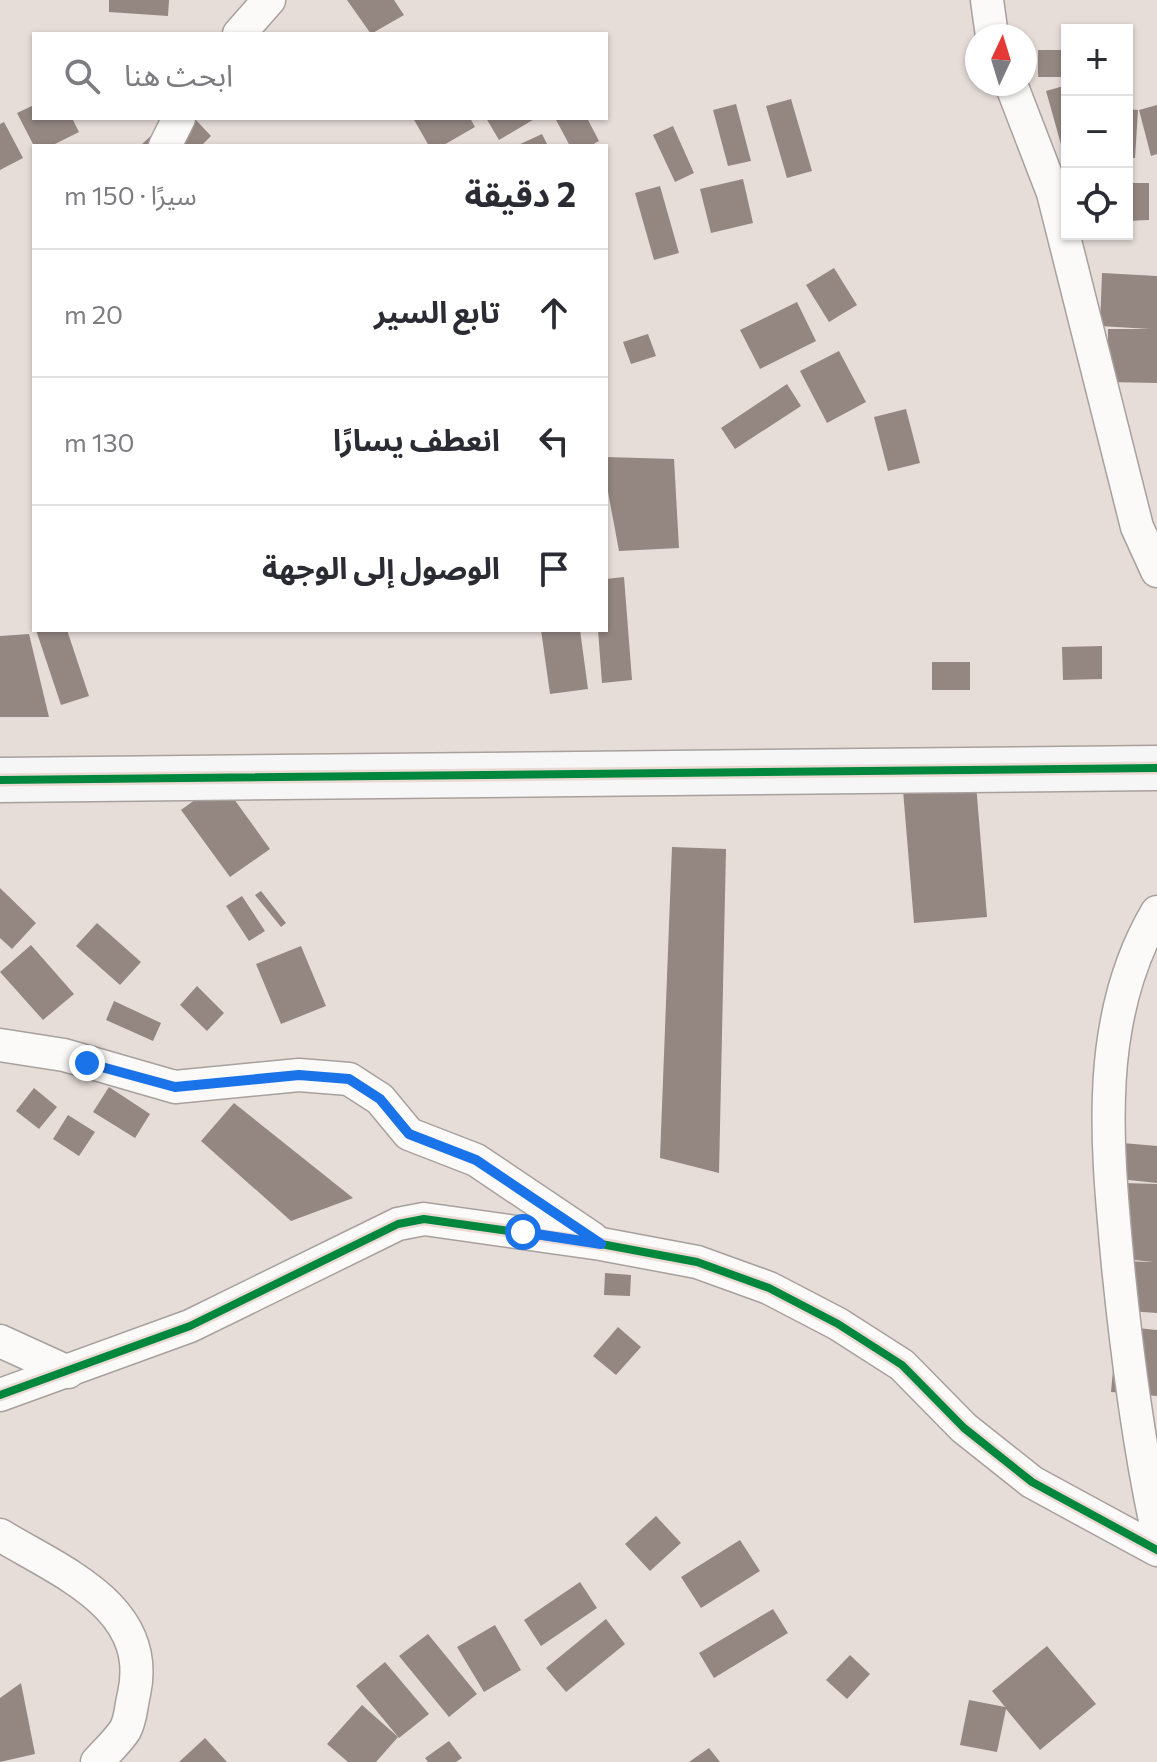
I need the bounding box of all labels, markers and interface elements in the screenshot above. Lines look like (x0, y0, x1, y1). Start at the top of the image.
north arrow (965, 24, 1037, 96)
map controls (1061, 24, 1133, 240)
button: + (1061, 24, 1133, 96)
search box (32, 32, 608, 120)
icon: search (60, 54, 104, 98)
text: ابحث هنا (124, 55, 233, 92)
button: − (1061, 96, 1133, 168)
button: locate (1061, 168, 1133, 240)
text: 2 دقيقة (465, 172, 576, 214)
text: سيرًا · 150 m (64, 179, 197, 210)
icon: ahead (532, 291, 576, 335)
text: تابع السير (374, 292, 500, 329)
text: 20 m (64, 298, 123, 329)
icon: left (532, 419, 576, 463)
text: انعطف يسارًا (333, 420, 500, 457)
text: 130 m (64, 426, 135, 457)
icon: arrive (532, 547, 576, 591)
text: الوصول إلى الوجهة (262, 548, 500, 585)
route end (69, 1045, 105, 1081)
route start (505, 1214, 541, 1250)

